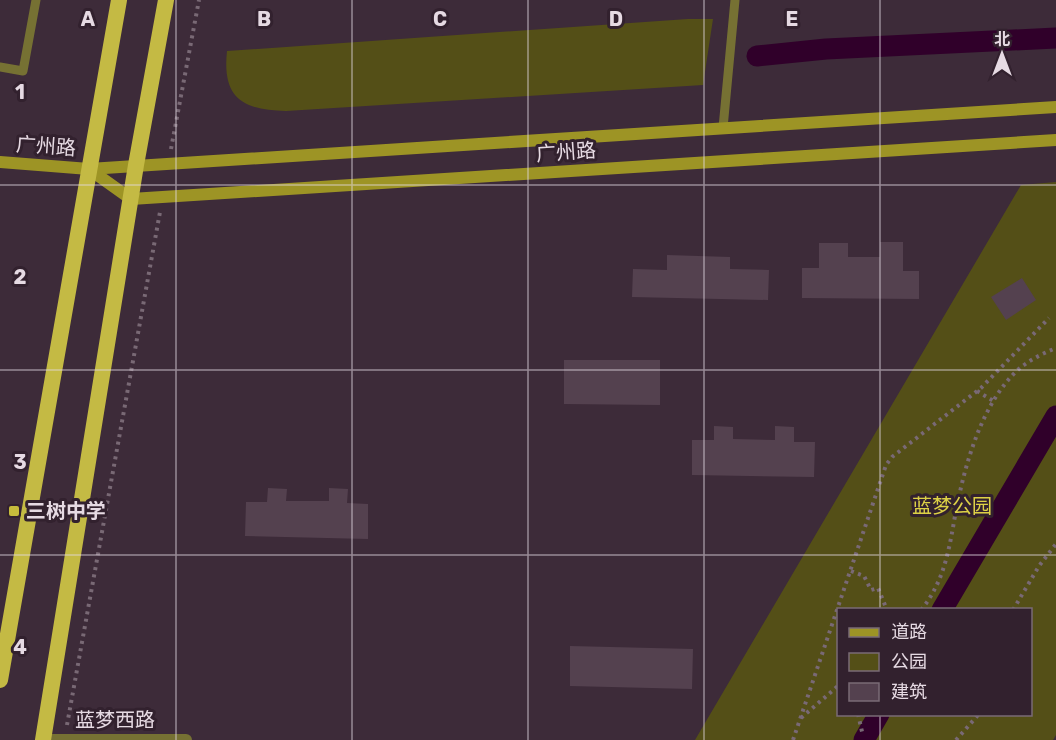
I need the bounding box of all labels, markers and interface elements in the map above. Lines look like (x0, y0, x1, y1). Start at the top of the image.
text: A (81, 7, 96, 31)
text: B (257, 7, 271, 31)
text: C (433, 7, 447, 31)
text: D (609, 7, 623, 31)
text: E (786, 7, 798, 31)
north arrow (972, 24, 1032, 84)
text: 北 (994, 30, 1010, 49)
text: 1 (15, 80, 25, 104)
street label: 广州路 (15, 132, 77, 160)
street label: 广州路 (535, 138, 597, 166)
text: 2 (14, 265, 27, 289)
text: 3 (13, 450, 27, 474)
park label: 蓝梦公园 (912, 494, 992, 518)
place label: 三树中学 (26, 499, 106, 523)
marker: 三树中学 (7, 504, 21, 518)
legend (837, 608, 1032, 716)
text: 道路 (891, 621, 927, 643)
text: 4 (13, 635, 27, 659)
text: 公园 (891, 651, 927, 673)
text: 建筑 (891, 681, 927, 703)
street label: 蓝梦西路 (75, 708, 155, 732)

